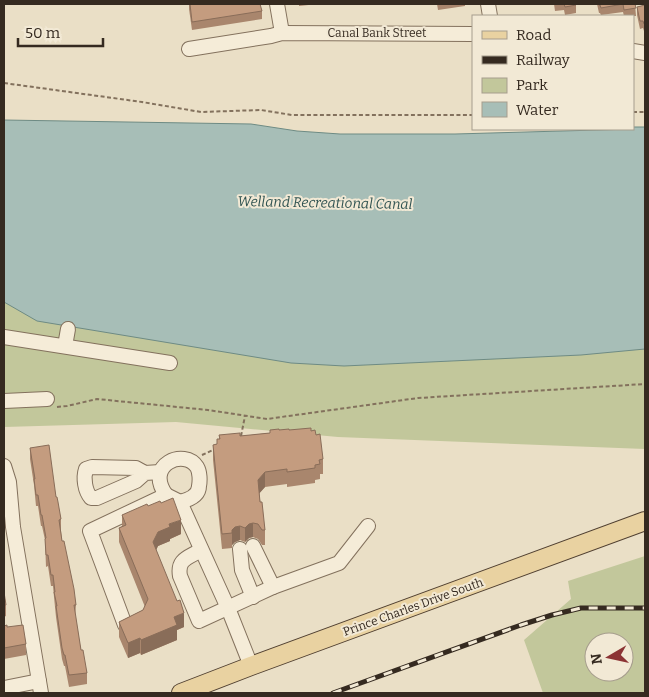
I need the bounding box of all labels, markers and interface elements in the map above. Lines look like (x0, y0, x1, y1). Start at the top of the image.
scale bar (18, 15, 102, 47)
legend (472, 15, 634, 130)
text: 50 m (25, 24, 61, 42)
street label: Canal Bank Street (328, 26, 427, 40)
text: Road (516, 26, 551, 44)
text: Railway (516, 51, 570, 69)
text: Park (516, 76, 548, 94)
text: Water (516, 101, 559, 119)
water label: Welland Recreational Canal (237, 193, 413, 213)
street label: Prince Charles Drive South (341, 575, 485, 639)
north arrow (584, 632, 634, 682)
text: N (587, 652, 606, 666)

